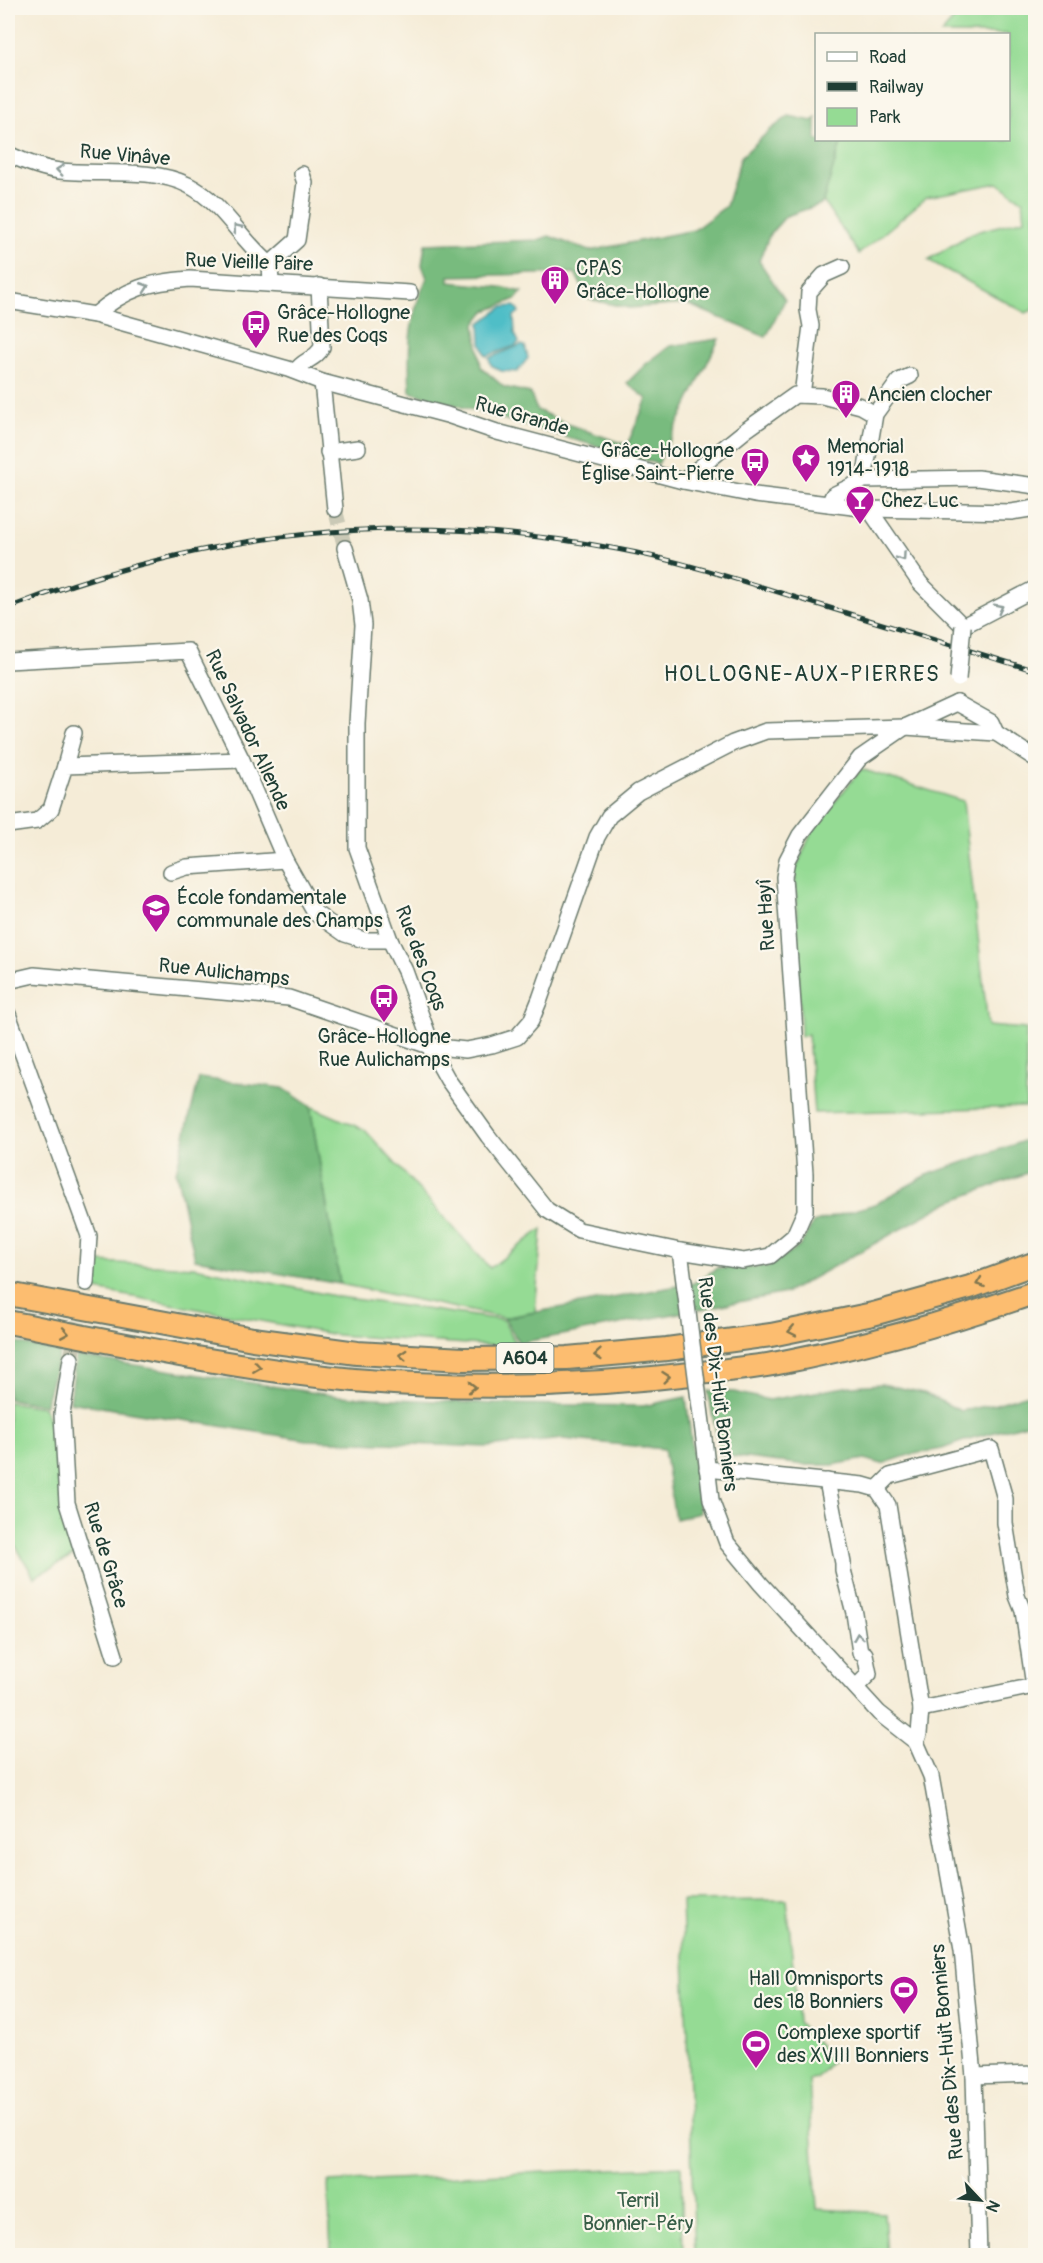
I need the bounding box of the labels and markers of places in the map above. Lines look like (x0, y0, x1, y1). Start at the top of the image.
place label: CPAS Grâce-Hollogne (576, 256, 709, 304)
building icon: CPAS Grâce-Hollogne (539, 264, 571, 306)
place label: Grâce-Hollogne Rue des Coqs (277, 300, 410, 348)
bus stop icon: Grâce-Hollogne Rue des Coqs (240, 308, 272, 350)
building icon: Ancien clocher (830, 378, 862, 420)
place label: Ancien clocher (867, 382, 992, 407)
place label: Memorial 1914-1918 (827, 434, 909, 482)
place label: Grâce-Hollogne Église Saint-Pierre (581, 438, 734, 486)
place icon: Memorial 1914-1918 (790, 442, 822, 484)
bus stop icon: Grâce-Hollogne Église Saint-Pierre (739, 446, 771, 488)
bar icon: Chez Luc (844, 484, 876, 526)
place label: Chez Luc (881, 488, 959, 513)
place label: École fondamentale communale des Champs (177, 885, 383, 933)
school or university icon: École fondamentale communale des Champs (140, 892, 172, 934)
bus stop icon: Grâce-Hollogne Rue Aulichamps (368, 982, 400, 1024)
place label: Grâce-Hollogne Rue Aulichamps (317, 1024, 451, 1072)
place label: Hall Omnisports des 18 Bonniers (749, 1966, 883, 2014)
sports icon: Hall Omnisports des 18 Bonniers (888, 1974, 920, 2016)
place label: Complexe sportif des XVIII Bonniers (777, 2020, 929, 2068)
sports icon: Complexe sportif des XVIII Bonniers (740, 2028, 772, 2070)

